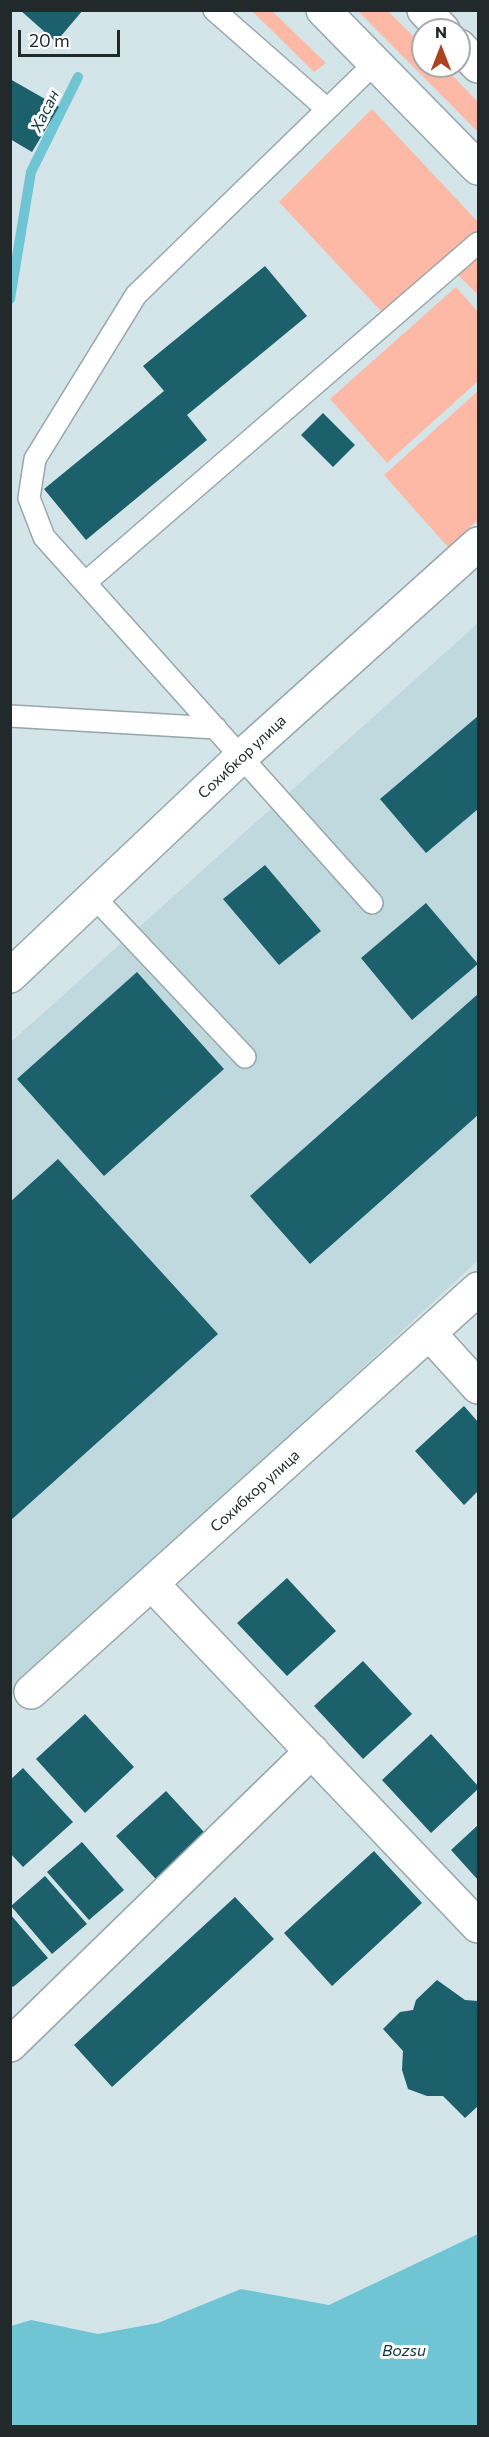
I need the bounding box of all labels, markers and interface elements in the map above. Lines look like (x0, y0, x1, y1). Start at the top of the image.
scale bar (21, 18, 123, 56)
north arrow (411, 18, 471, 78)
text: N (435, 22, 447, 41)
text: 20 m (29, 29, 70, 51)
water label: Хасан (27, 87, 63, 135)
street label: Сохибкор улица (194, 712, 290, 802)
street label: Сохибкор улица (207, 1446, 303, 1536)
water label: Bozsu (382, 2341, 426, 2361)

